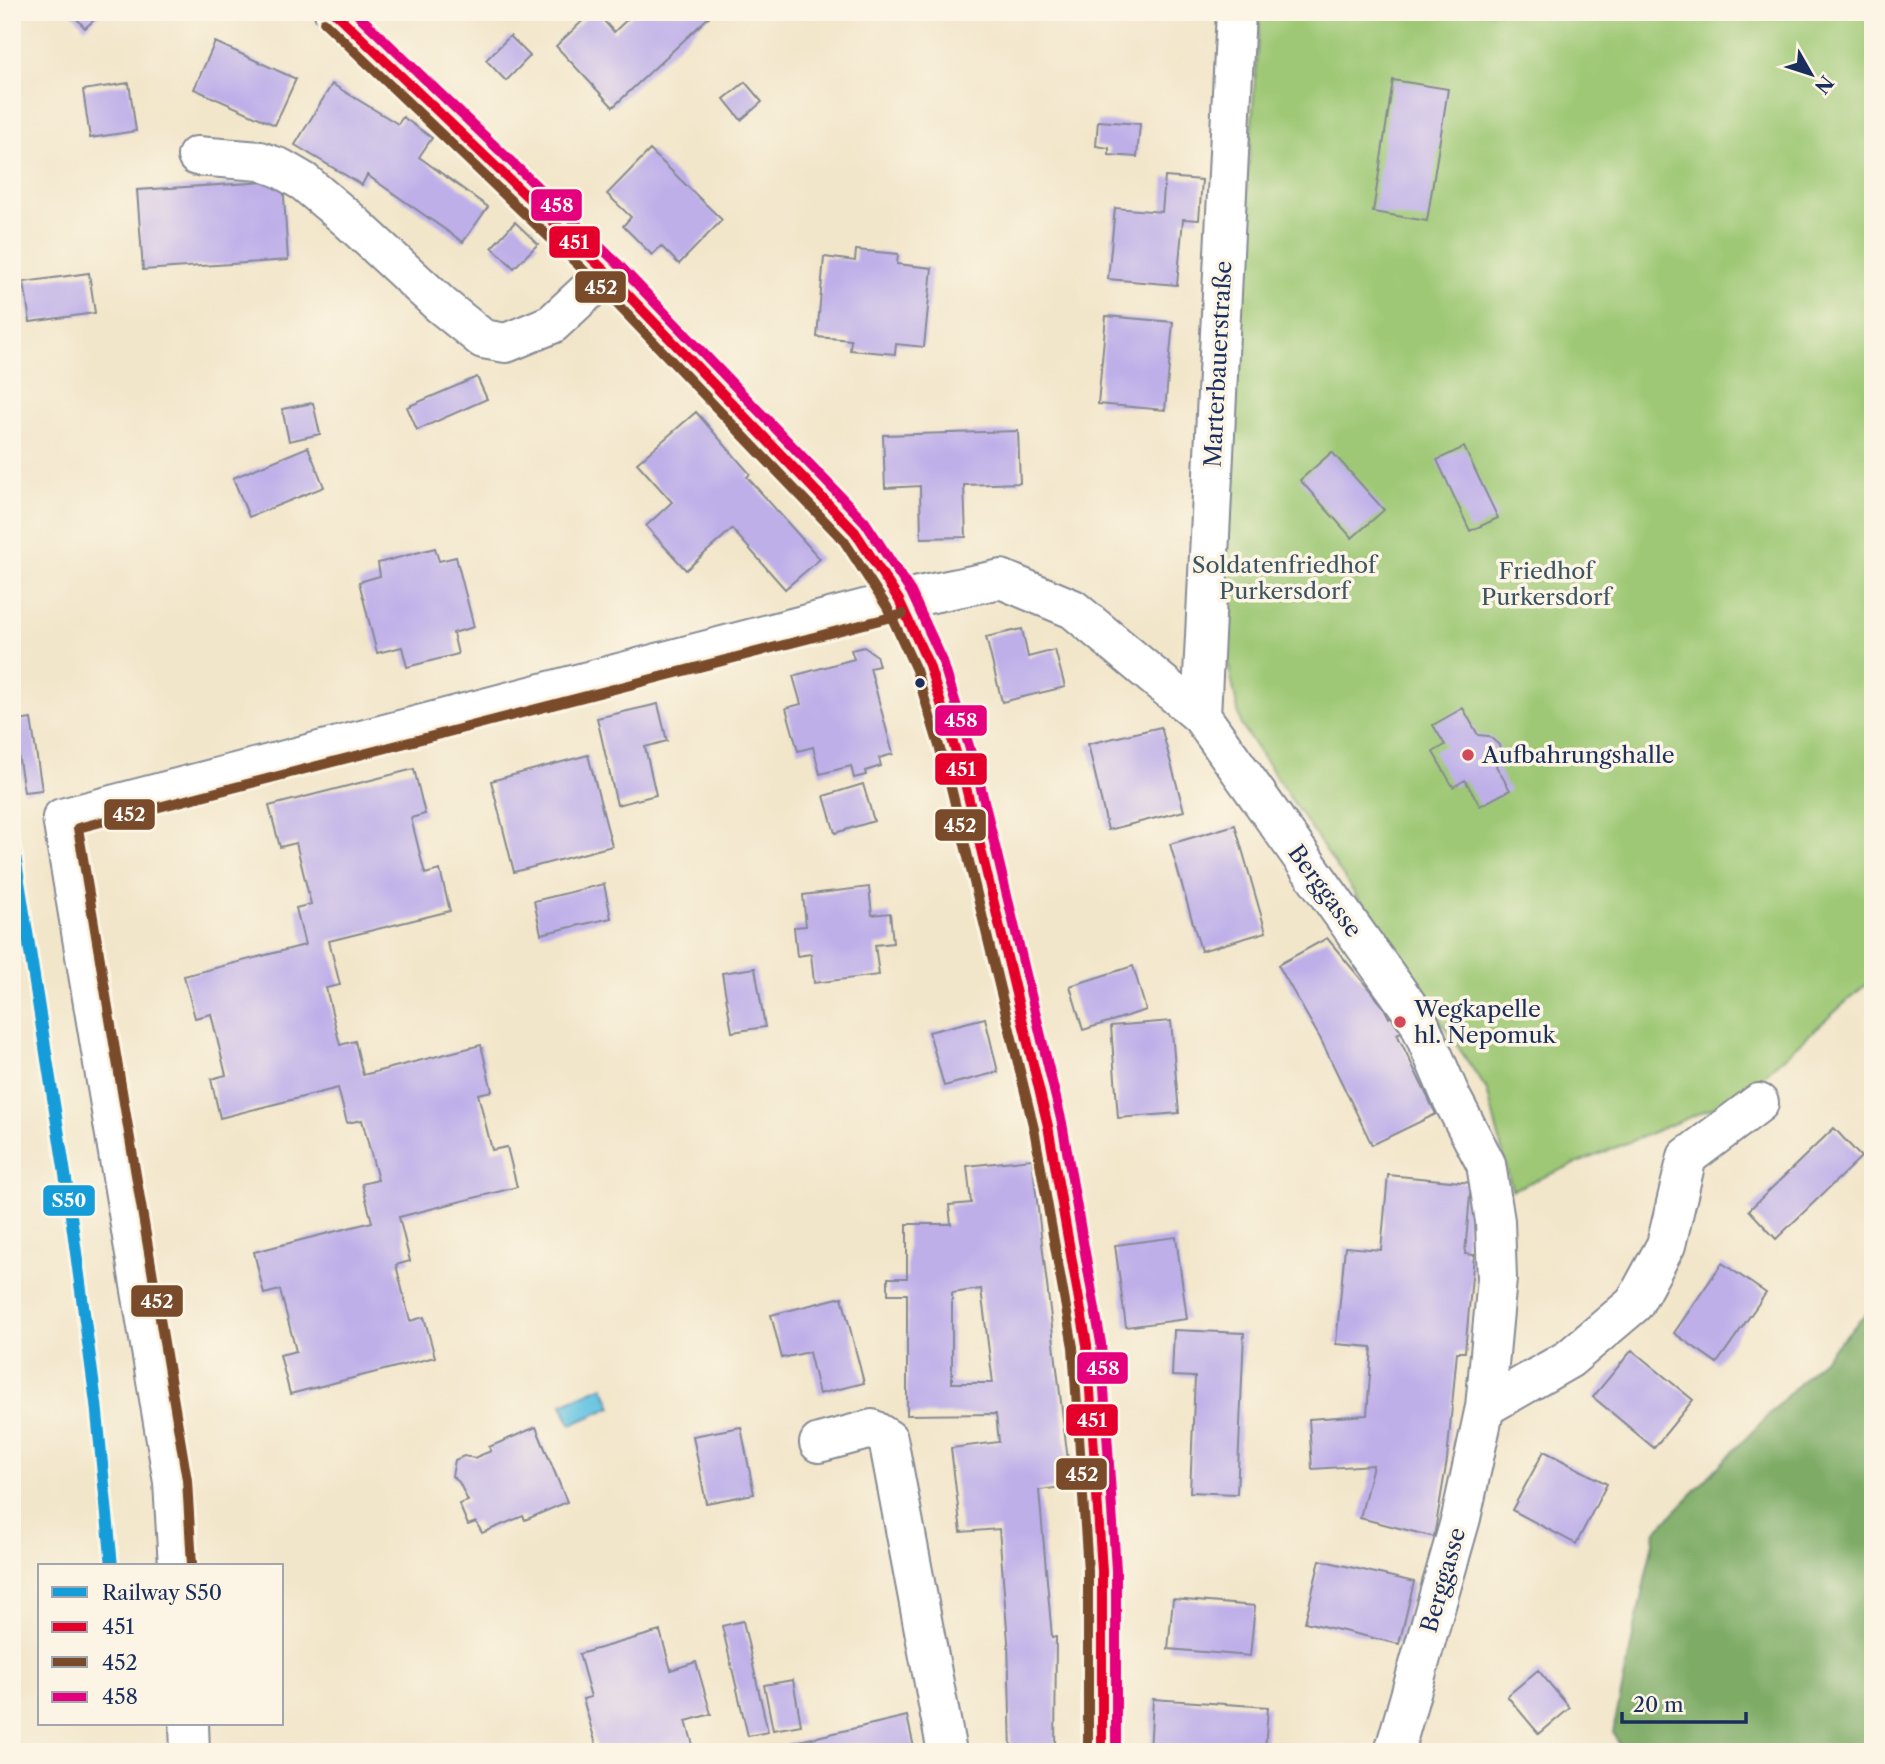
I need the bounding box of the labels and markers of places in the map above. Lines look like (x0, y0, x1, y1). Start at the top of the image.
unlabelled marker (913, 676, 927, 690)
place label: Aufbahrungshalle (1481, 741, 1675, 769)
marker: Aufbahrungshalle (1460, 747, 1476, 763)
place label: Wegkapelle hl. Nepomuk (1413, 995, 1558, 1049)
marker: Wegkapelle hl. Nepomuk (1392, 1014, 1408, 1030)

